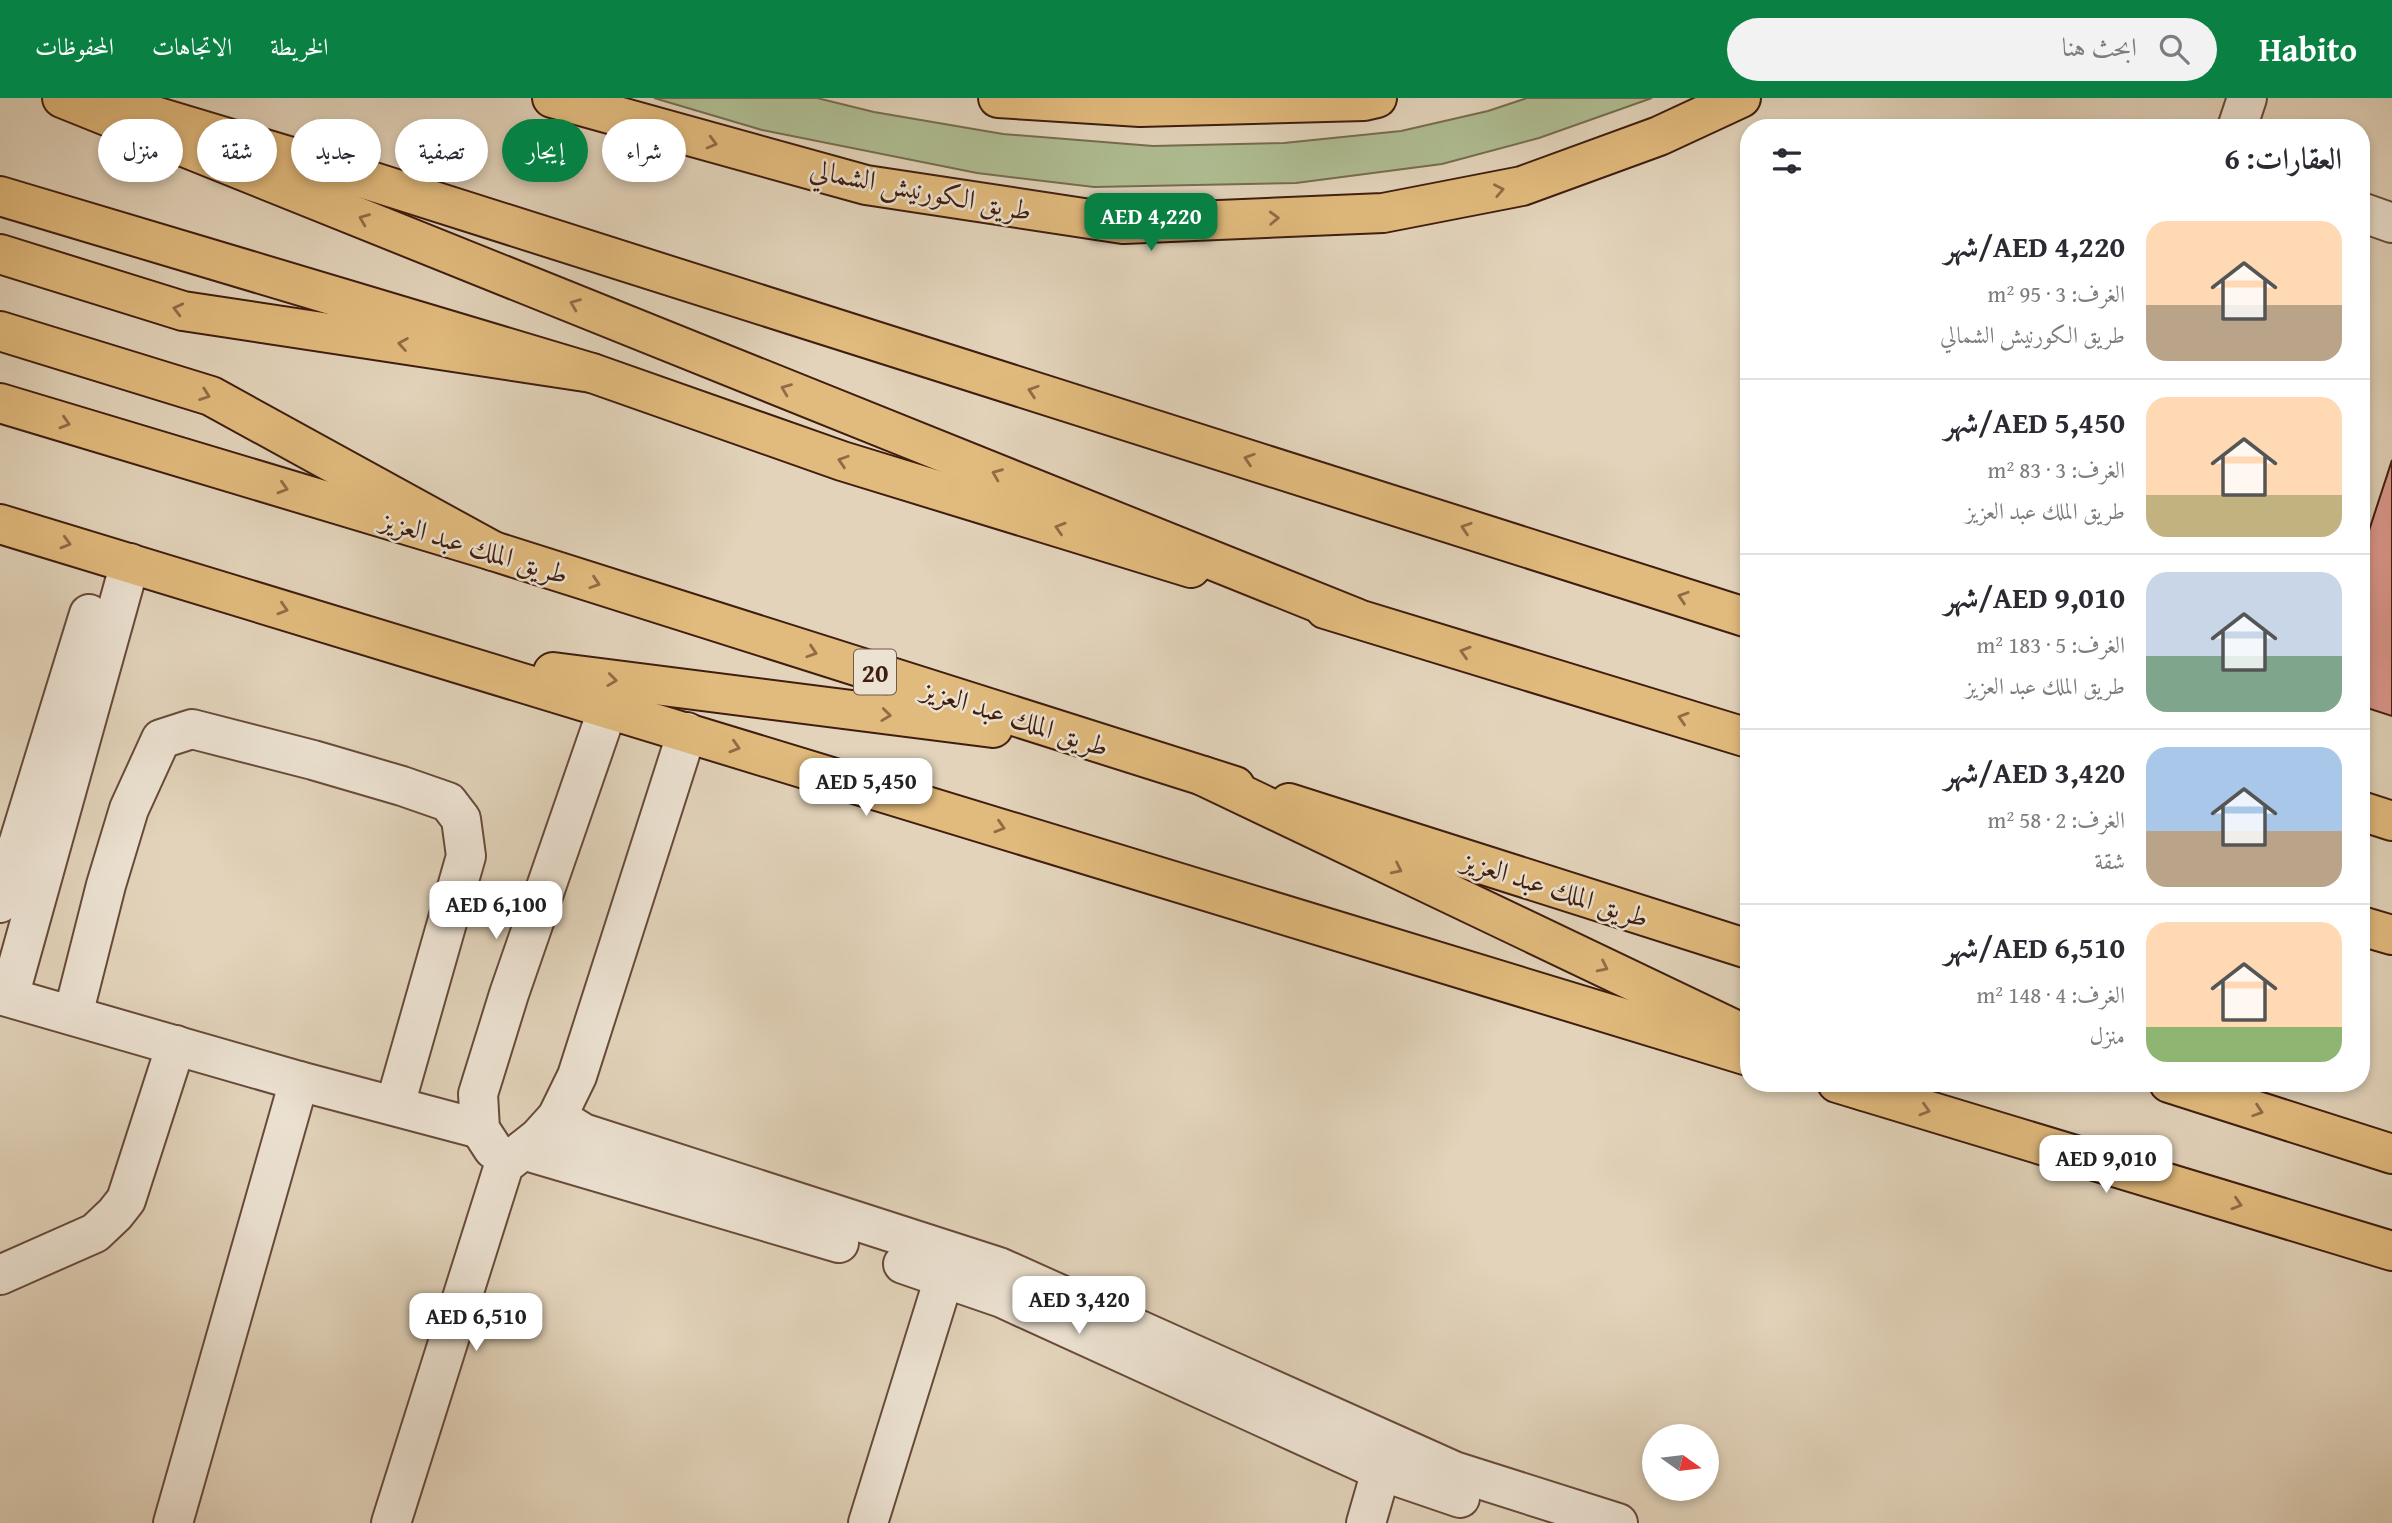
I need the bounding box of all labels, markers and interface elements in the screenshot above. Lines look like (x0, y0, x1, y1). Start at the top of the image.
search box (1727, 18, 2217, 81)
text: Habito (2259, 25, 2357, 73)
text: ابحث هنا (2062, 27, 2137, 66)
text: المحفوظات (35, 29, 114, 64)
text: الاتجاهات (152, 29, 232, 64)
text: الخريطة (270, 29, 329, 64)
icon: search (2155, 30, 2193, 68)
chip: منزل (98, 119, 183, 182)
chip: شقة (197, 119, 277, 182)
chip: جديد (291, 119, 381, 182)
chip: تصفية (395, 119, 488, 182)
chip: إيجار (502, 119, 588, 182)
chip: شراء (602, 119, 686, 182)
one-way arrow (706, 135, 718, 149)
text: العقارات: 6 (2224, 136, 2342, 180)
icon: filters (1768, 142, 1806, 180)
street label: طريق الكورنيش الشمالي (806, 147, 1035, 234)
one-way arrow (1493, 183, 1505, 198)
pin: AED 4,220 (1071, 194, 1231, 253)
text: AED 4,220 (1100, 199, 1202, 232)
one-way arrow (1269, 210, 1280, 225)
one-way arrow (359, 214, 371, 228)
text: AED 4,220/شهر (1944, 224, 2125, 268)
icon: home (2202, 249, 2286, 333)
text: الغرف: 3 · 95 m² (1988, 277, 2125, 310)
one-way arrow (570, 299, 582, 313)
one-way arrow (173, 303, 185, 317)
text: طريق الكورنيش الشمالي (1940, 318, 2125, 351)
one-way arrow (397, 337, 409, 352)
one-way arrow (781, 384, 793, 398)
one-way arrow (1027, 384, 1039, 399)
one-way arrow (199, 387, 211, 401)
text: AED 5,450/شهر (1944, 400, 2125, 444)
one-way arrow (59, 414, 71, 429)
icon: home (2202, 425, 2286, 509)
one-way arrow (1244, 453, 1256, 468)
text: الغرف: 3 · 83 m² (1988, 453, 2125, 486)
one-way arrow (837, 455, 850, 469)
one-way arrow (992, 468, 1004, 482)
one-way arrow (277, 480, 289, 495)
text: طريق الملك عبد العزيز (1966, 494, 2125, 527)
street label: طريق الملك عبد العزيز (373, 497, 574, 594)
one-way arrow (1055, 521, 1067, 536)
one-way arrow (1461, 522, 1473, 537)
one-way arrow (59, 535, 71, 550)
one-way arrow (588, 575, 600, 589)
text: AED 9,010/شهر (1944, 575, 2125, 619)
one-way arrow (1678, 591, 1690, 605)
icon: home (2202, 600, 2286, 684)
one-way arrow (277, 601, 289, 616)
text: الغرف: 5 · 183 m² (1977, 628, 2125, 661)
one-way arrow (805, 644, 817, 658)
one-way arrow (1460, 645, 1472, 660)
road number: 20 (854, 650, 896, 694)
street label: طريق الملك عبد العزيز (915, 667, 1115, 766)
text: طريق الملك عبد العزيز (1966, 669, 2125, 702)
one-way arrow (606, 672, 617, 687)
one-way arrow (880, 707, 892, 722)
one-way arrow (1677, 712, 1689, 727)
one-way arrow (729, 738, 741, 753)
text: AED 3,420/شهر (1944, 750, 2125, 794)
pin: AED 5,450 (786, 758, 946, 818)
text: AED 5,450 (815, 764, 917, 797)
icon: home (2202, 775, 2286, 859)
text: الغرف: 2 · 58 m² (1988, 803, 2125, 836)
one-way arrow (993, 819, 1005, 834)
street label: طريق الملك عبد العزيز (1455, 838, 1655, 937)
text: شقة (2095, 844, 2125, 877)
one-way arrow (1390, 861, 1402, 875)
pin: AED 6,100 (416, 882, 576, 941)
text: AED 6,100 (445, 887, 547, 920)
text: AED 6,510/شهر (1944, 925, 2125, 969)
icon: home (2202, 950, 2286, 1034)
one-way arrow (1596, 959, 1608, 973)
text: الغرف: 4 · 148 m² (1977, 978, 2125, 1011)
text: منزل (2090, 1019, 2125, 1052)
one-way arrow (1919, 1102, 1931, 1117)
one-way arrow (2252, 1103, 2264, 1118)
pin: AED 9,010 (2026, 1136, 2186, 1195)
text: AED 9,010 (2055, 1141, 2157, 1174)
one-way arrow (2230, 1196, 2243, 1210)
pin: AED 3,420 (999, 1276, 1159, 1336)
text: AED 3,420 (1028, 1282, 1130, 1315)
pin: AED 6,510 (396, 1294, 556, 1353)
text: AED 6,510 (425, 1299, 527, 1332)
north arrow (1642, 1424, 1718, 1502)
map controls (1642, 1424, 1719, 1501)

